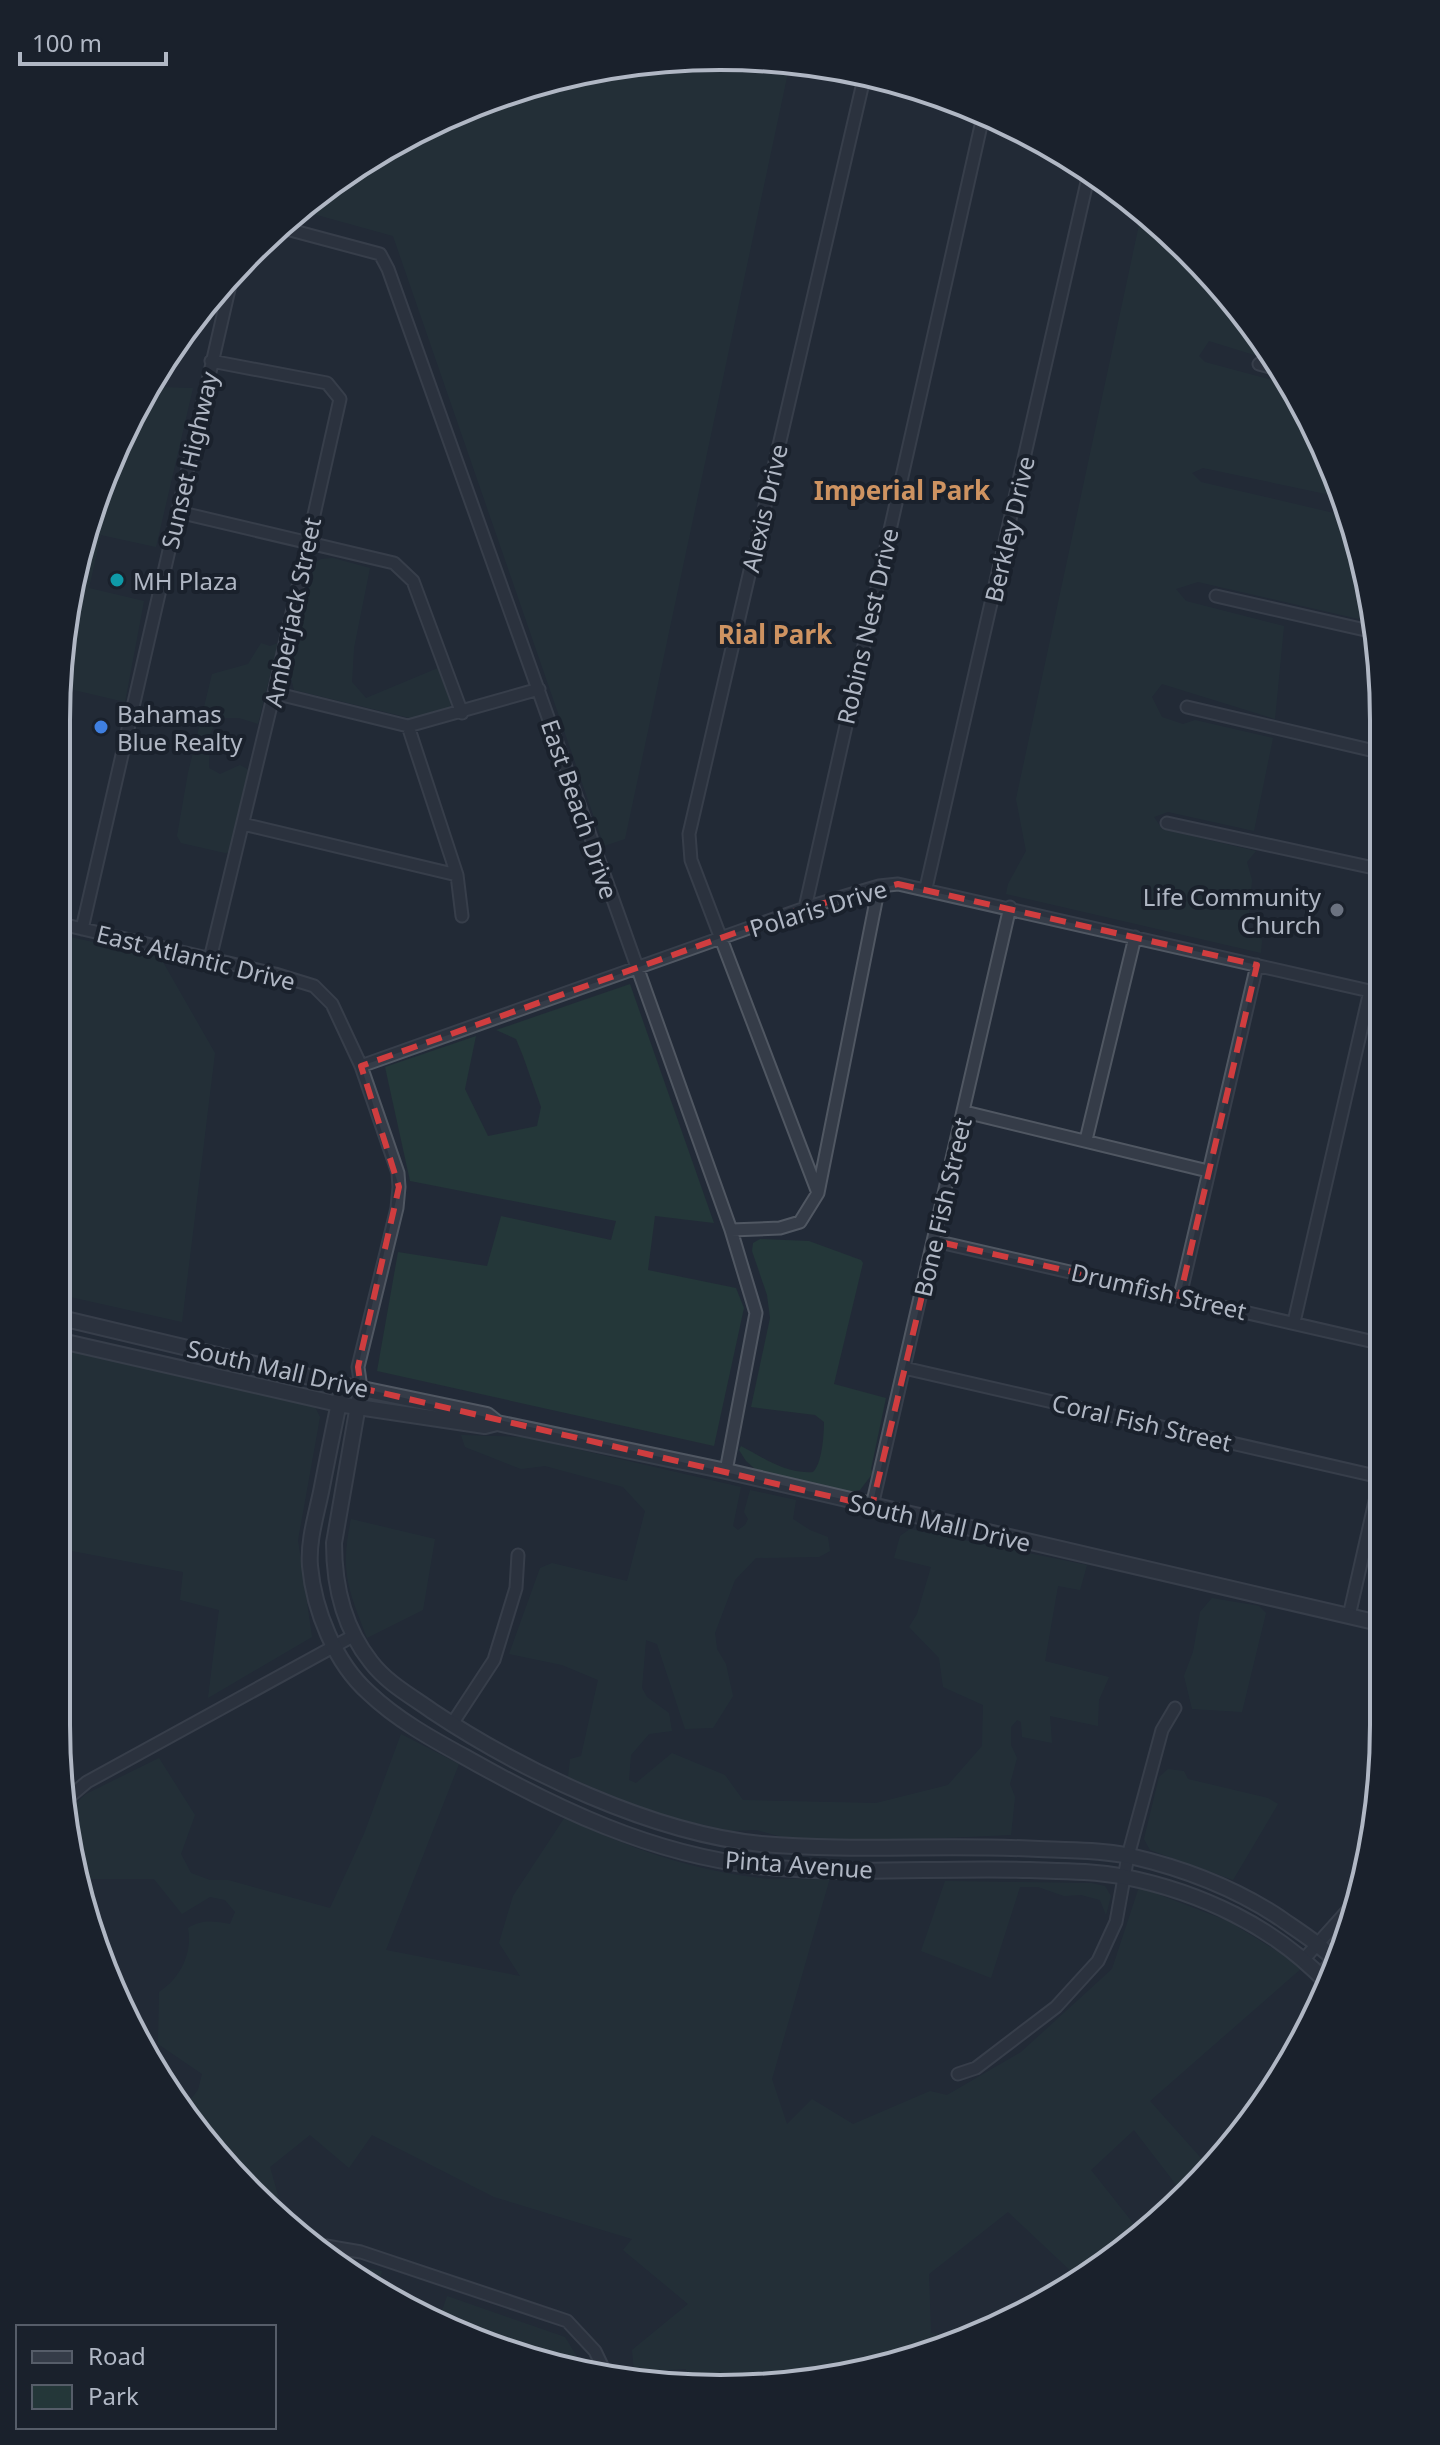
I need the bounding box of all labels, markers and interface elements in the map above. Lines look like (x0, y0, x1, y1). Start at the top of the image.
scale bar (20, 16, 166, 66)
text: 100 m (32, 26, 102, 59)
street label: Sunset Highway (153, 367, 226, 552)
street label: Alexis Drive (733, 441, 795, 575)
street label: Berkley Drive (976, 453, 1042, 605)
district label: Imperial Park (814, 472, 991, 508)
street label: Amberjack Street (256, 514, 328, 710)
street label: Robins Nest Drive (828, 525, 906, 727)
place label: MH Plaza (133, 564, 238, 597)
marker: MH Plaza (108, 571, 126, 589)
district label: Rial Park (718, 616, 833, 652)
place label: Bahamas Blue Realty (117, 697, 243, 758)
street label: East Beach Drive (534, 715, 626, 903)
marker: Bahamas Blue Realty (92, 718, 110, 736)
street label: Polaris Drive (745, 871, 891, 945)
place label: Life Community Church (1143, 880, 1322, 941)
marker: Life Community Church (1328, 901, 1346, 919)
street label: East Atlantic Drive (93, 916, 299, 998)
street label: Bone Fish Street (905, 1114, 979, 1300)
street label: Drumfish Street (1068, 1255, 1250, 1327)
street label: South Mall Drive (184, 1331, 372, 1405)
street label: Coral Fish Street (1049, 1385, 1235, 1459)
street label: South Mall Drive (846, 1485, 1034, 1559)
street label: Pinta Avenue (724, 1842, 874, 1886)
legend (16, 2325, 276, 2429)
text: Road (88, 2339, 146, 2372)
text: Park (88, 2379, 139, 2412)

